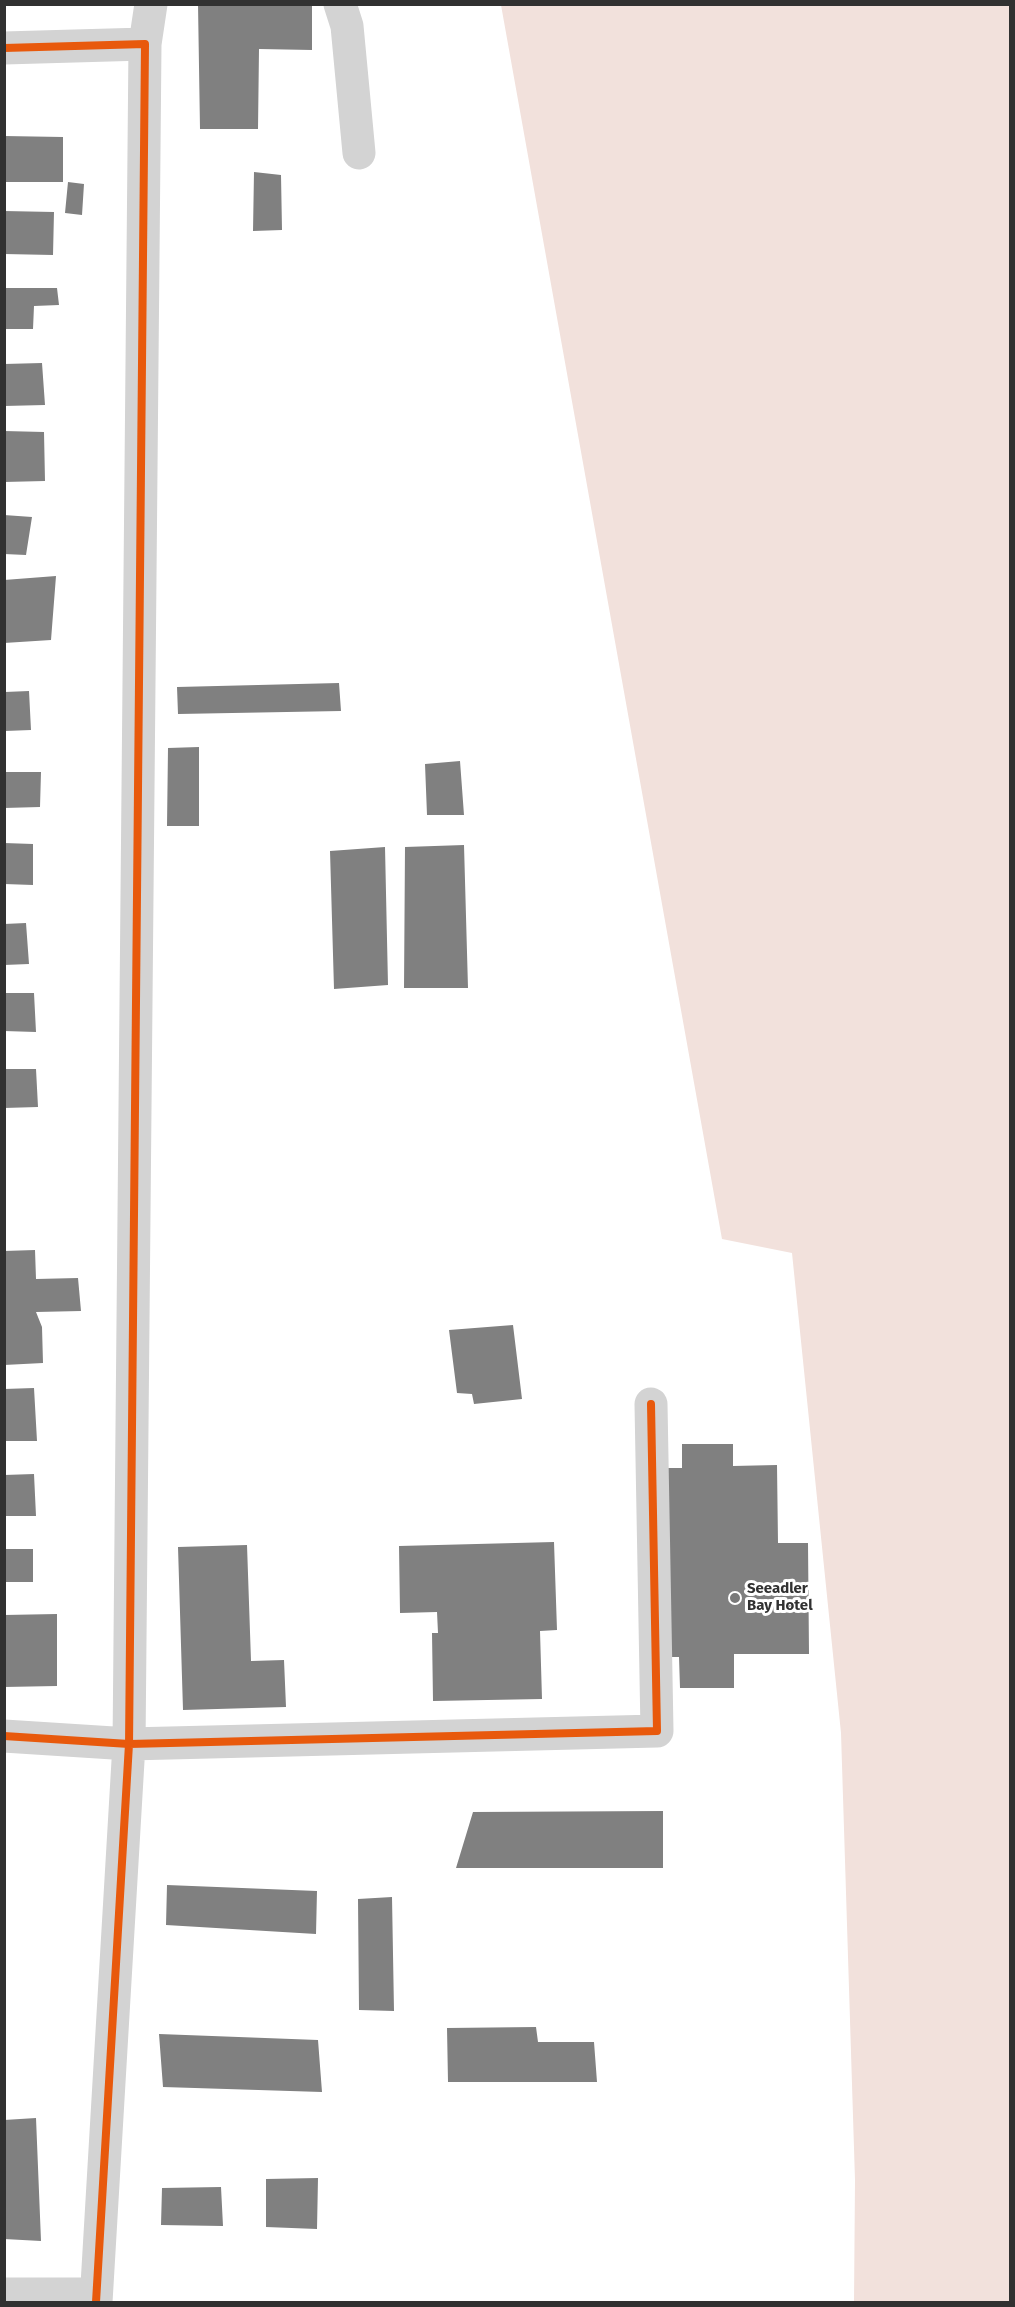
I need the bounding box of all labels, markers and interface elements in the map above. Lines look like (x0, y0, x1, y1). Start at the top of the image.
place label: Seeadler Bay Hotel (747, 1580, 813, 1615)
marker: Seeadler Bay Hotel (728, 1591, 742, 1605)

